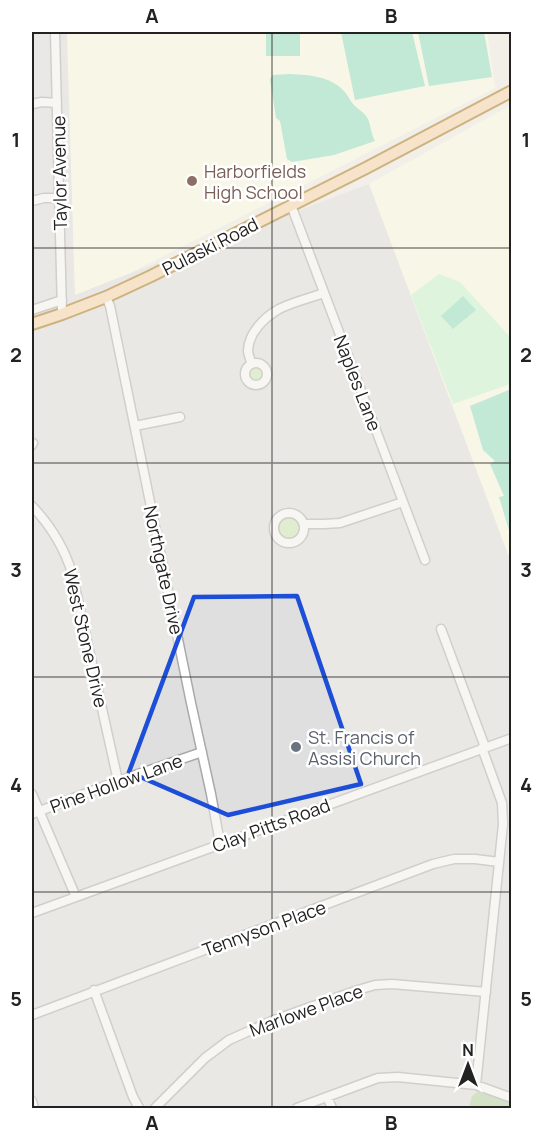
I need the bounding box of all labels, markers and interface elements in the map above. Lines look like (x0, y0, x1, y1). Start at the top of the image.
text: A (145, 2, 159, 29)
text: B (385, 2, 398, 29)
street label: Taylor Avenue (46, 115, 72, 231)
text: 1 (12, 126, 20, 153)
text: 1 (522, 126, 530, 153)
place label: Harborfields High School (204, 159, 306, 204)
marker: Harborfields High School (185, 174, 199, 188)
street label: Pulaski Road (158, 212, 262, 280)
street label: Naples Lane (329, 332, 387, 434)
text: 2 (10, 341, 22, 368)
text: 2 (520, 341, 532, 368)
street label: Northgate Drive (139, 503, 189, 637)
text: 3 (10, 556, 22, 583)
text: 3 (520, 556, 532, 583)
street label: West Stone Drive (58, 566, 114, 710)
place label: St. Francis of Assisi Church (308, 725, 421, 770)
marker: St. Francis of Assisi Church (289, 740, 303, 754)
street label: Pine Hollow Lane (46, 748, 186, 818)
text: 4 (10, 771, 22, 798)
text: 4 (520, 771, 532, 798)
street label: Clay Pitts Road (209, 793, 333, 857)
street label: Tennyson Place (199, 895, 329, 961)
street label: Marlowe Place (246, 978, 366, 1042)
text: 5 (10, 985, 22, 1012)
text: 5 (520, 985, 532, 1012)
north arrow (438, 1035, 498, 1095)
text: N (462, 1039, 474, 1061)
text: A (145, 1109, 159, 1136)
text: B (385, 1109, 398, 1136)

